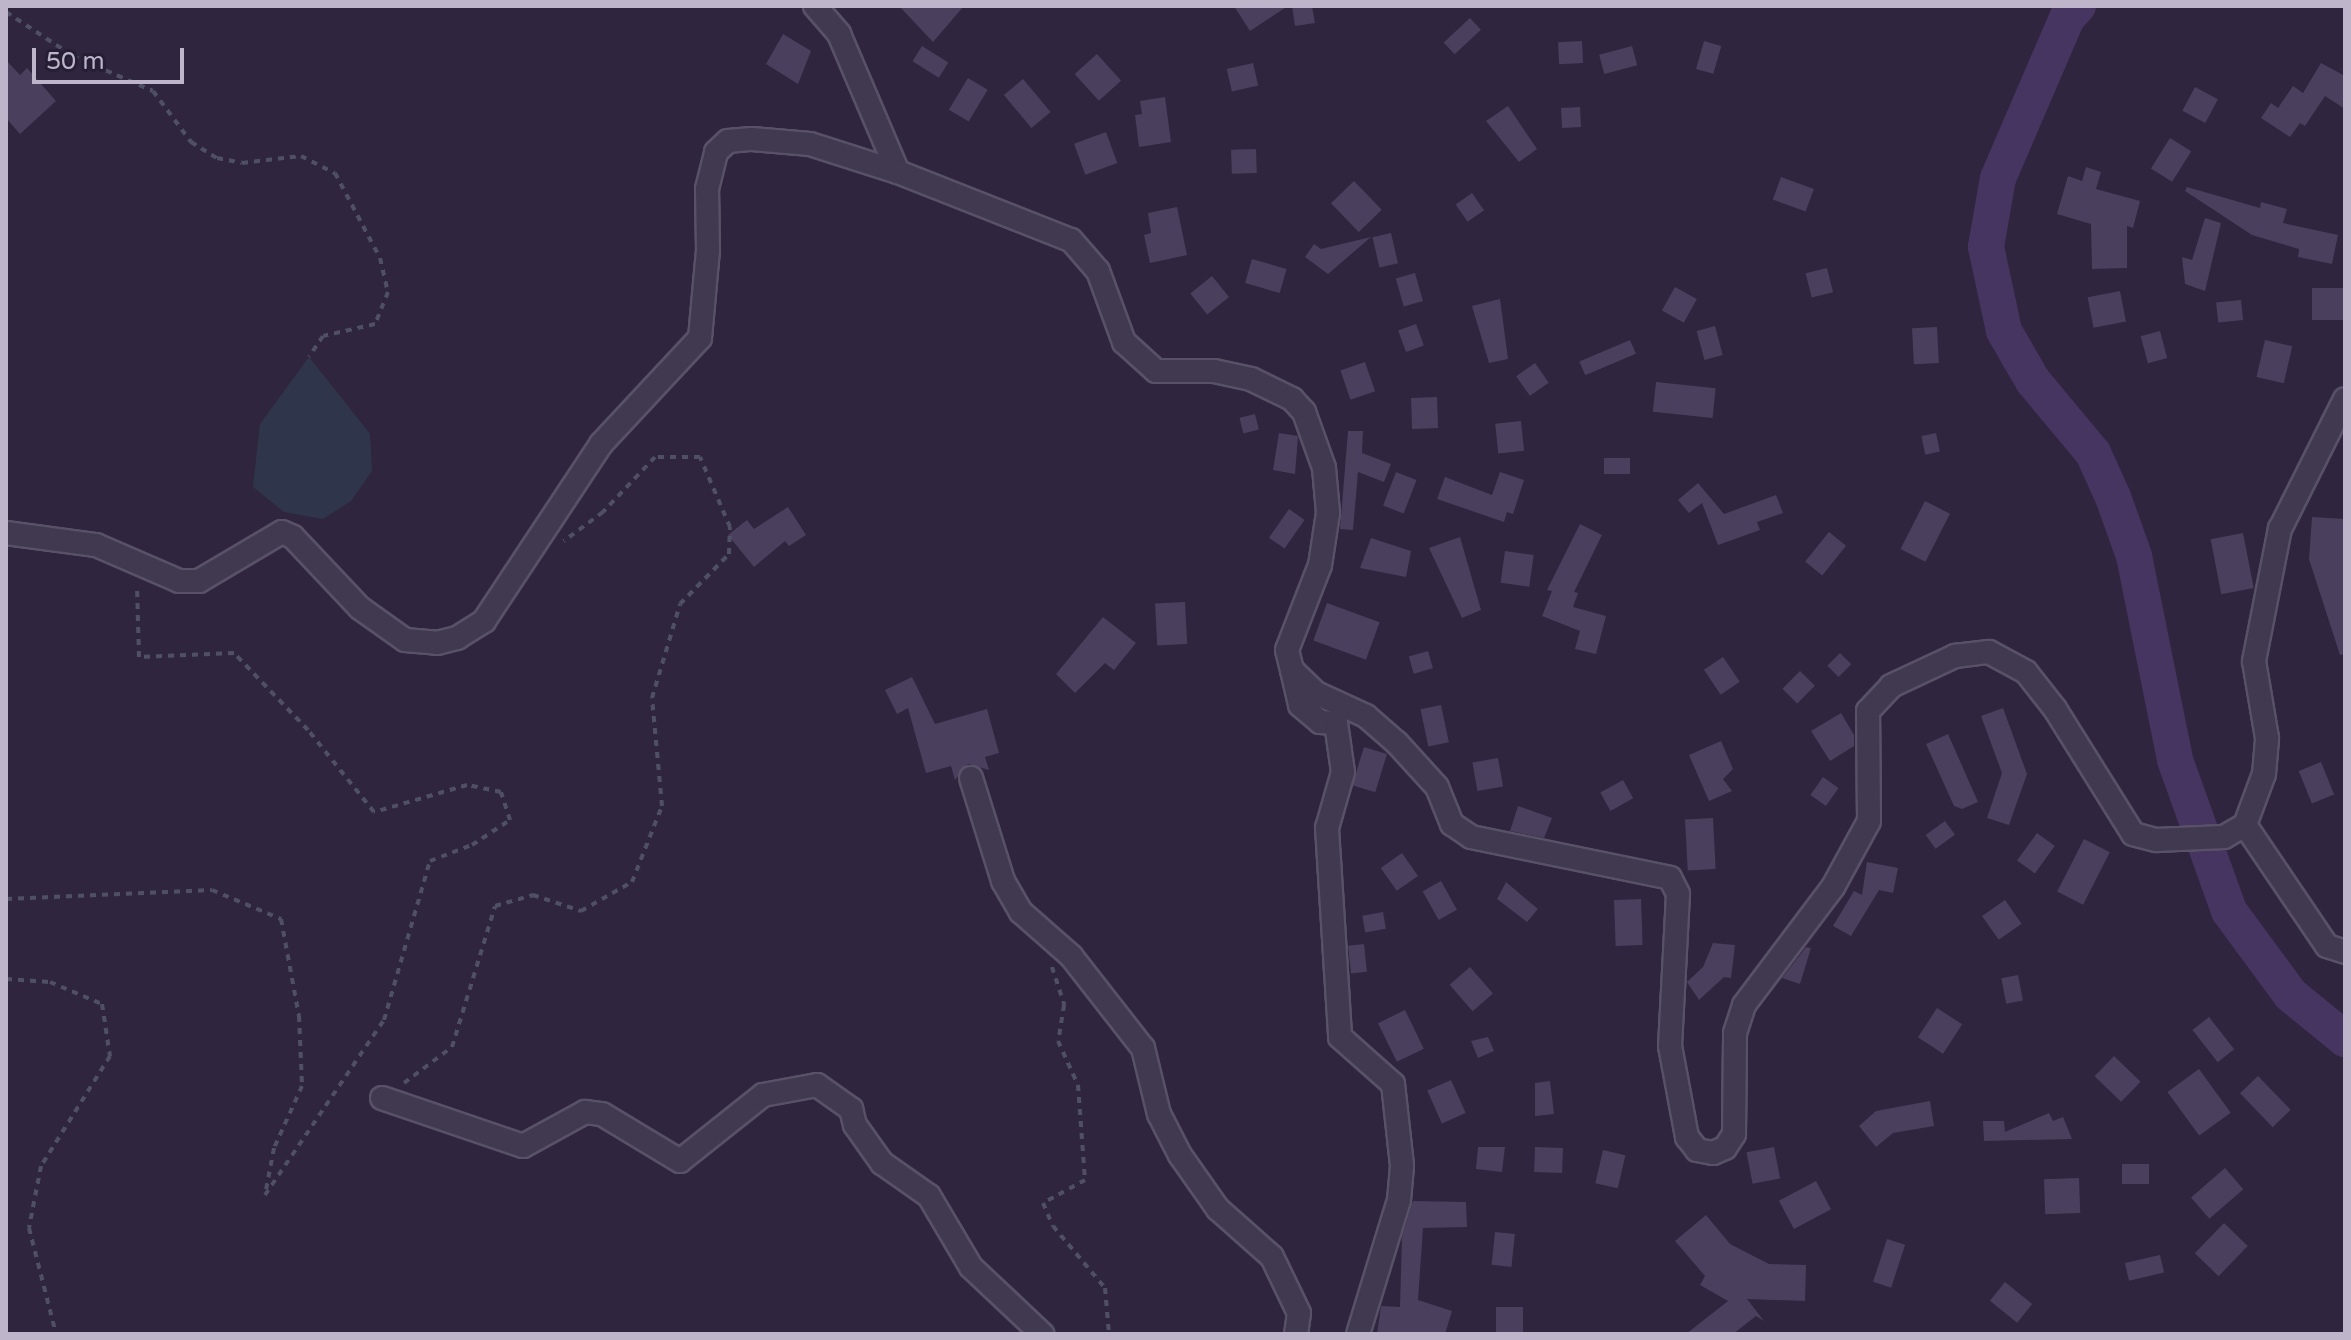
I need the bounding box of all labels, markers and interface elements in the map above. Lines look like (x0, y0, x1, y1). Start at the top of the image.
scale bar (36, 32, 188, 82)
text: 50 m (46, 47, 104, 76)

